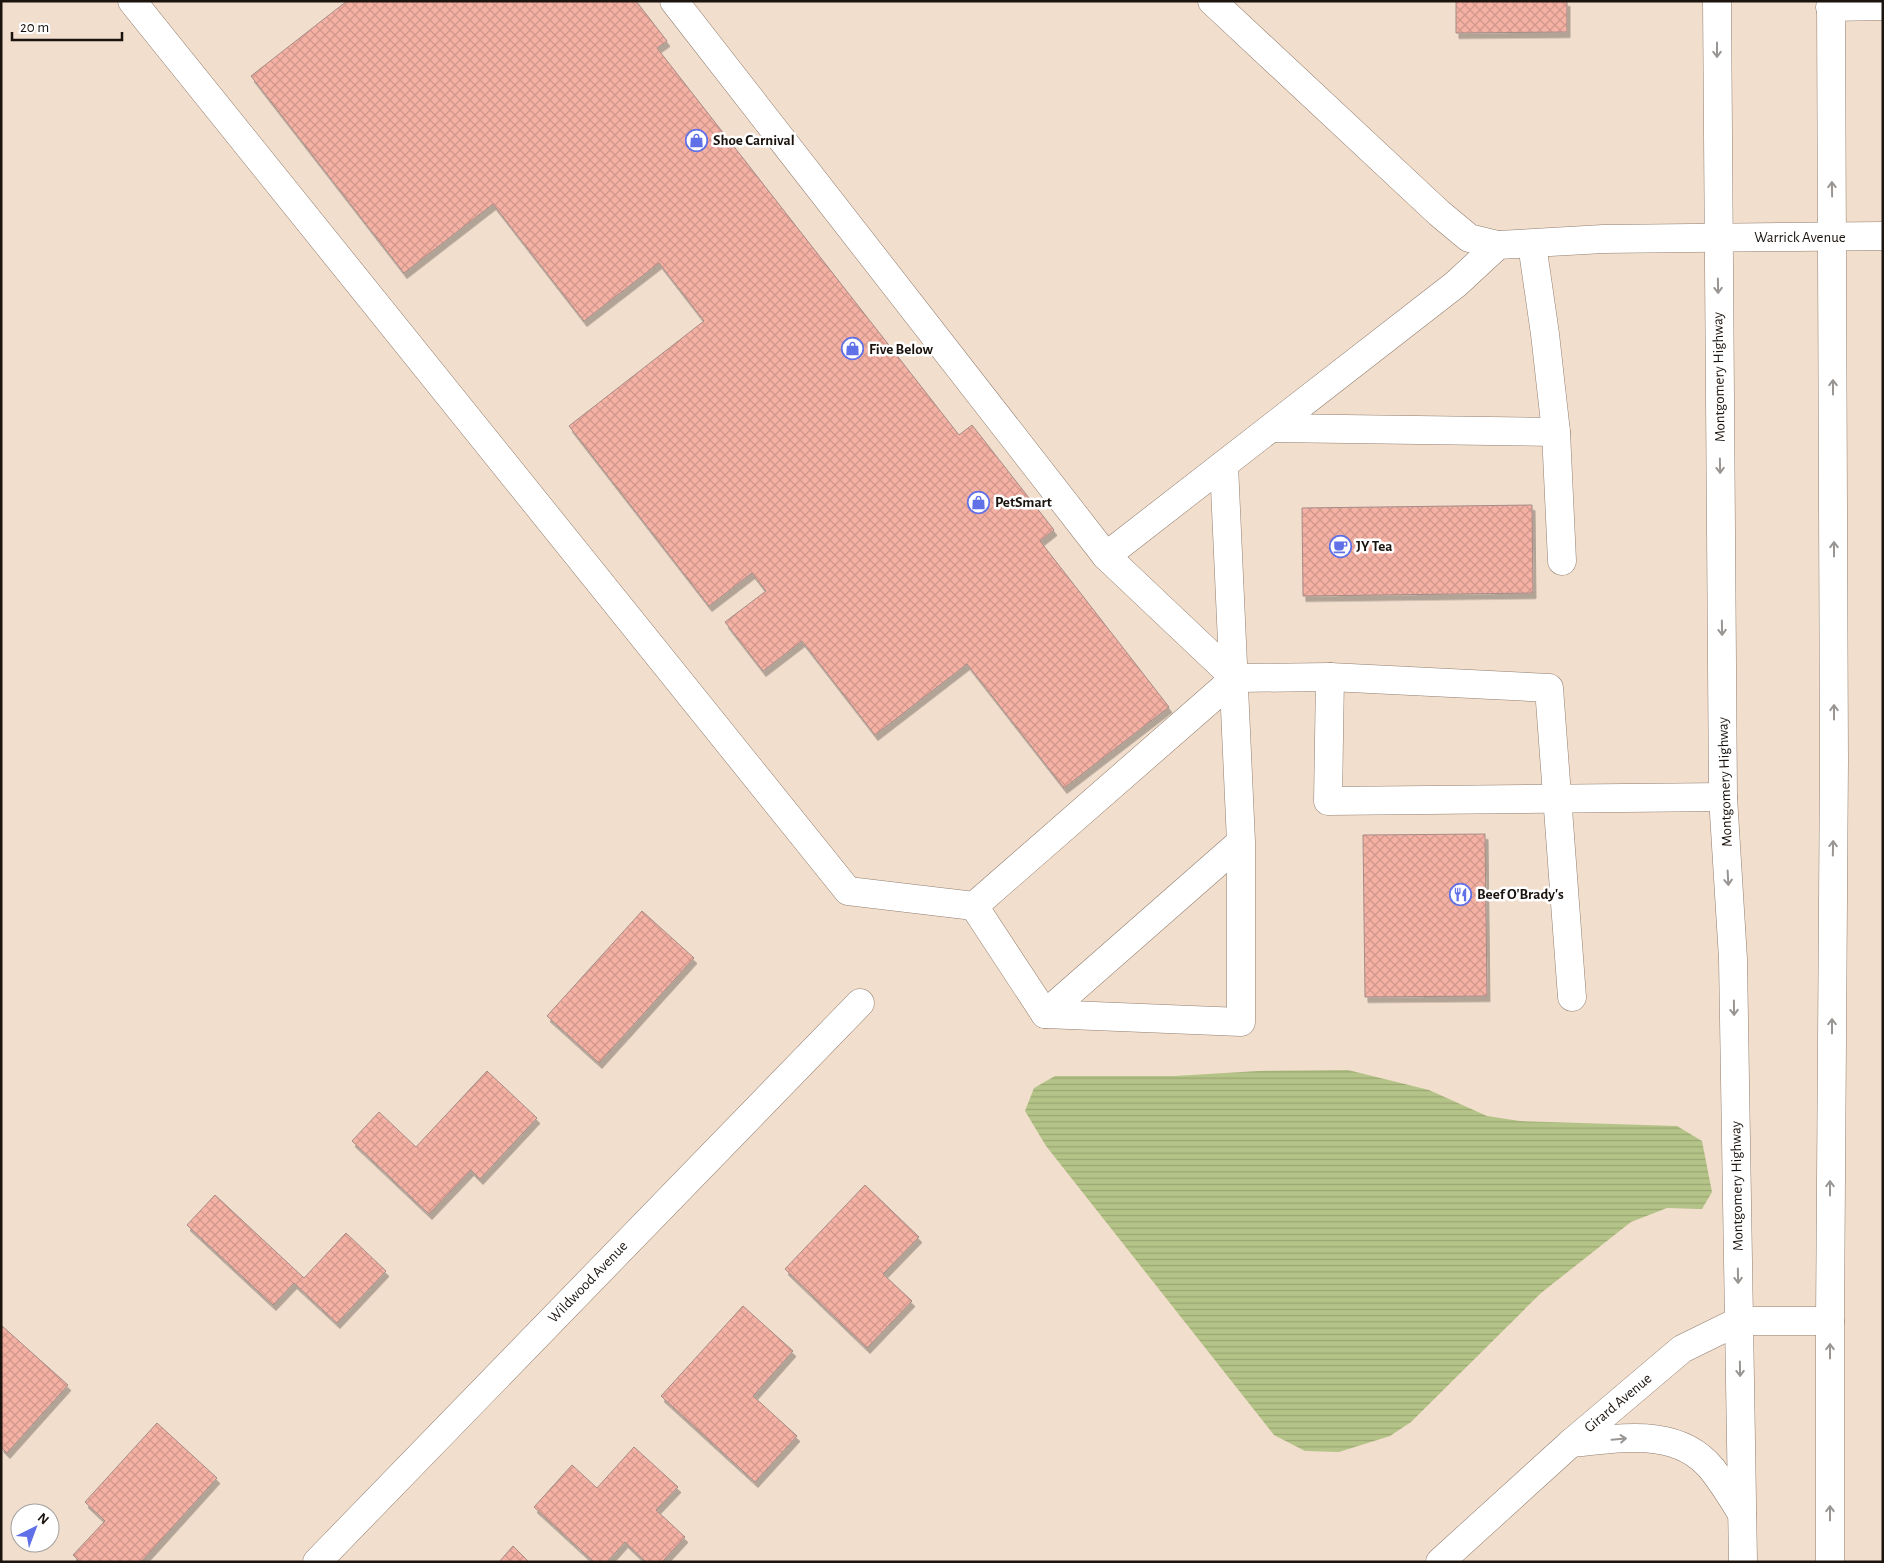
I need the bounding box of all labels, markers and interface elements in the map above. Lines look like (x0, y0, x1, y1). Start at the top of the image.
scale bar (12, 10, 122, 42)
text: 20 m (20, 20, 49, 35)
one-way arrow (1712, 42, 1722, 58)
shop icon: Shoe Carnival (685, 128, 709, 152)
place label: Shoe Carnival (713, 133, 795, 148)
one-way arrow (1827, 181, 1837, 197)
street label: Warrick Avenue (1754, 230, 1846, 245)
one-way arrow (1713, 277, 1723, 293)
street label: Montgomery Highway (1710, 311, 1728, 442)
shop icon: Five Below (841, 337, 865, 361)
place label: Five Below (869, 342, 933, 357)
one-way arrow (1828, 379, 1838, 395)
one-way arrow (1715, 457, 1725, 473)
shop icon: PetSmart (967, 490, 991, 514)
place label: PetSmart (995, 495, 1052, 510)
cafe icon: JY Tea (1328, 534, 1352, 558)
place label: JY Tea (1356, 539, 1393, 554)
one-way arrow (1829, 541, 1839, 558)
one-way arrow (1717, 620, 1727, 636)
one-way arrow (1829, 704, 1839, 720)
street label: Montgomery Highway (1715, 716, 1735, 847)
one-way arrow (1828, 840, 1838, 856)
one-way arrow (1724, 870, 1733, 886)
restaurant icon: Beef O'Brady's (1449, 882, 1473, 906)
place label: Beef O'Brady's (1477, 887, 1564, 902)
one-way arrow (1729, 1000, 1739, 1016)
one-way arrow (1827, 1018, 1837, 1034)
street label: Montgomery Highway (1728, 1120, 1746, 1251)
one-way arrow (1826, 1180, 1835, 1196)
street label: Wildwood Avenue (545, 1238, 631, 1326)
one-way arrow (1734, 1267, 1743, 1283)
one-way arrow (1825, 1343, 1835, 1359)
one-way arrow (1735, 1361, 1745, 1377)
street label: Girard Avenue (1581, 1371, 1655, 1435)
one-way arrow (1611, 1434, 1627, 1443)
north arrow (10, 1503, 60, 1553)
one-way arrow (1825, 1505, 1835, 1522)
text: N (35, 1511, 51, 1528)

